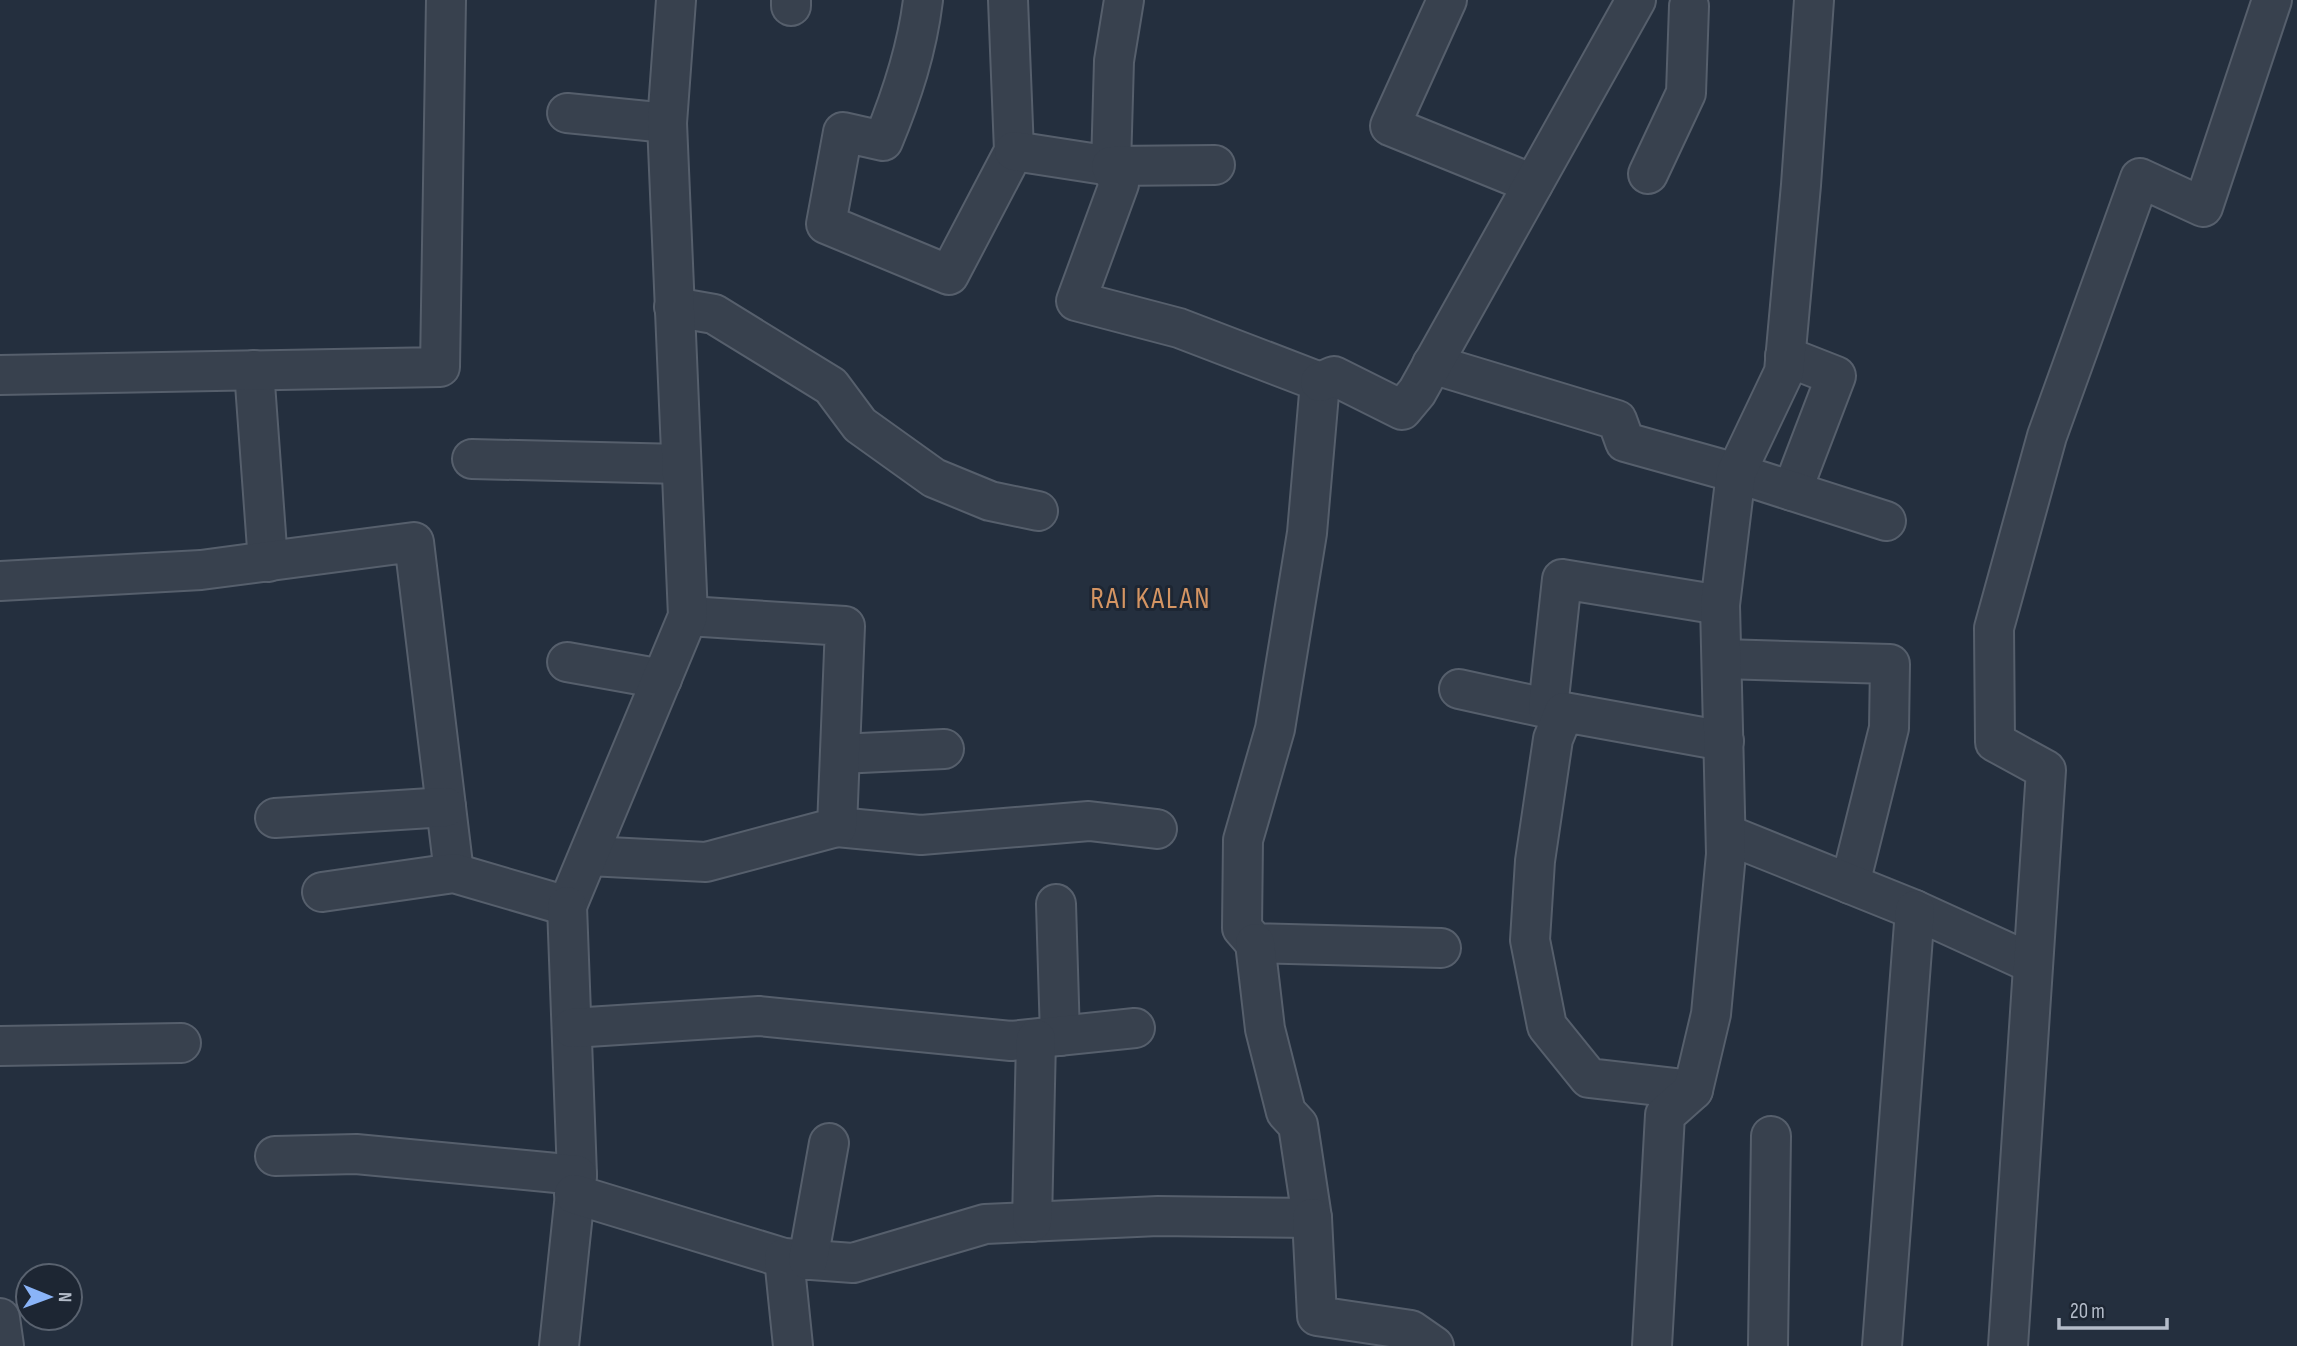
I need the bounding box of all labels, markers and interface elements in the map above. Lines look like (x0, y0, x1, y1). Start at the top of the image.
district label: RAI KALAN (1090, 581, 1212, 617)
north arrow (14, 1262, 84, 1332)
scale bar (2059, 1286, 2168, 1330)
text: N (53, 1292, 76, 1303)
text: 20 m (2070, 1299, 2105, 1324)

